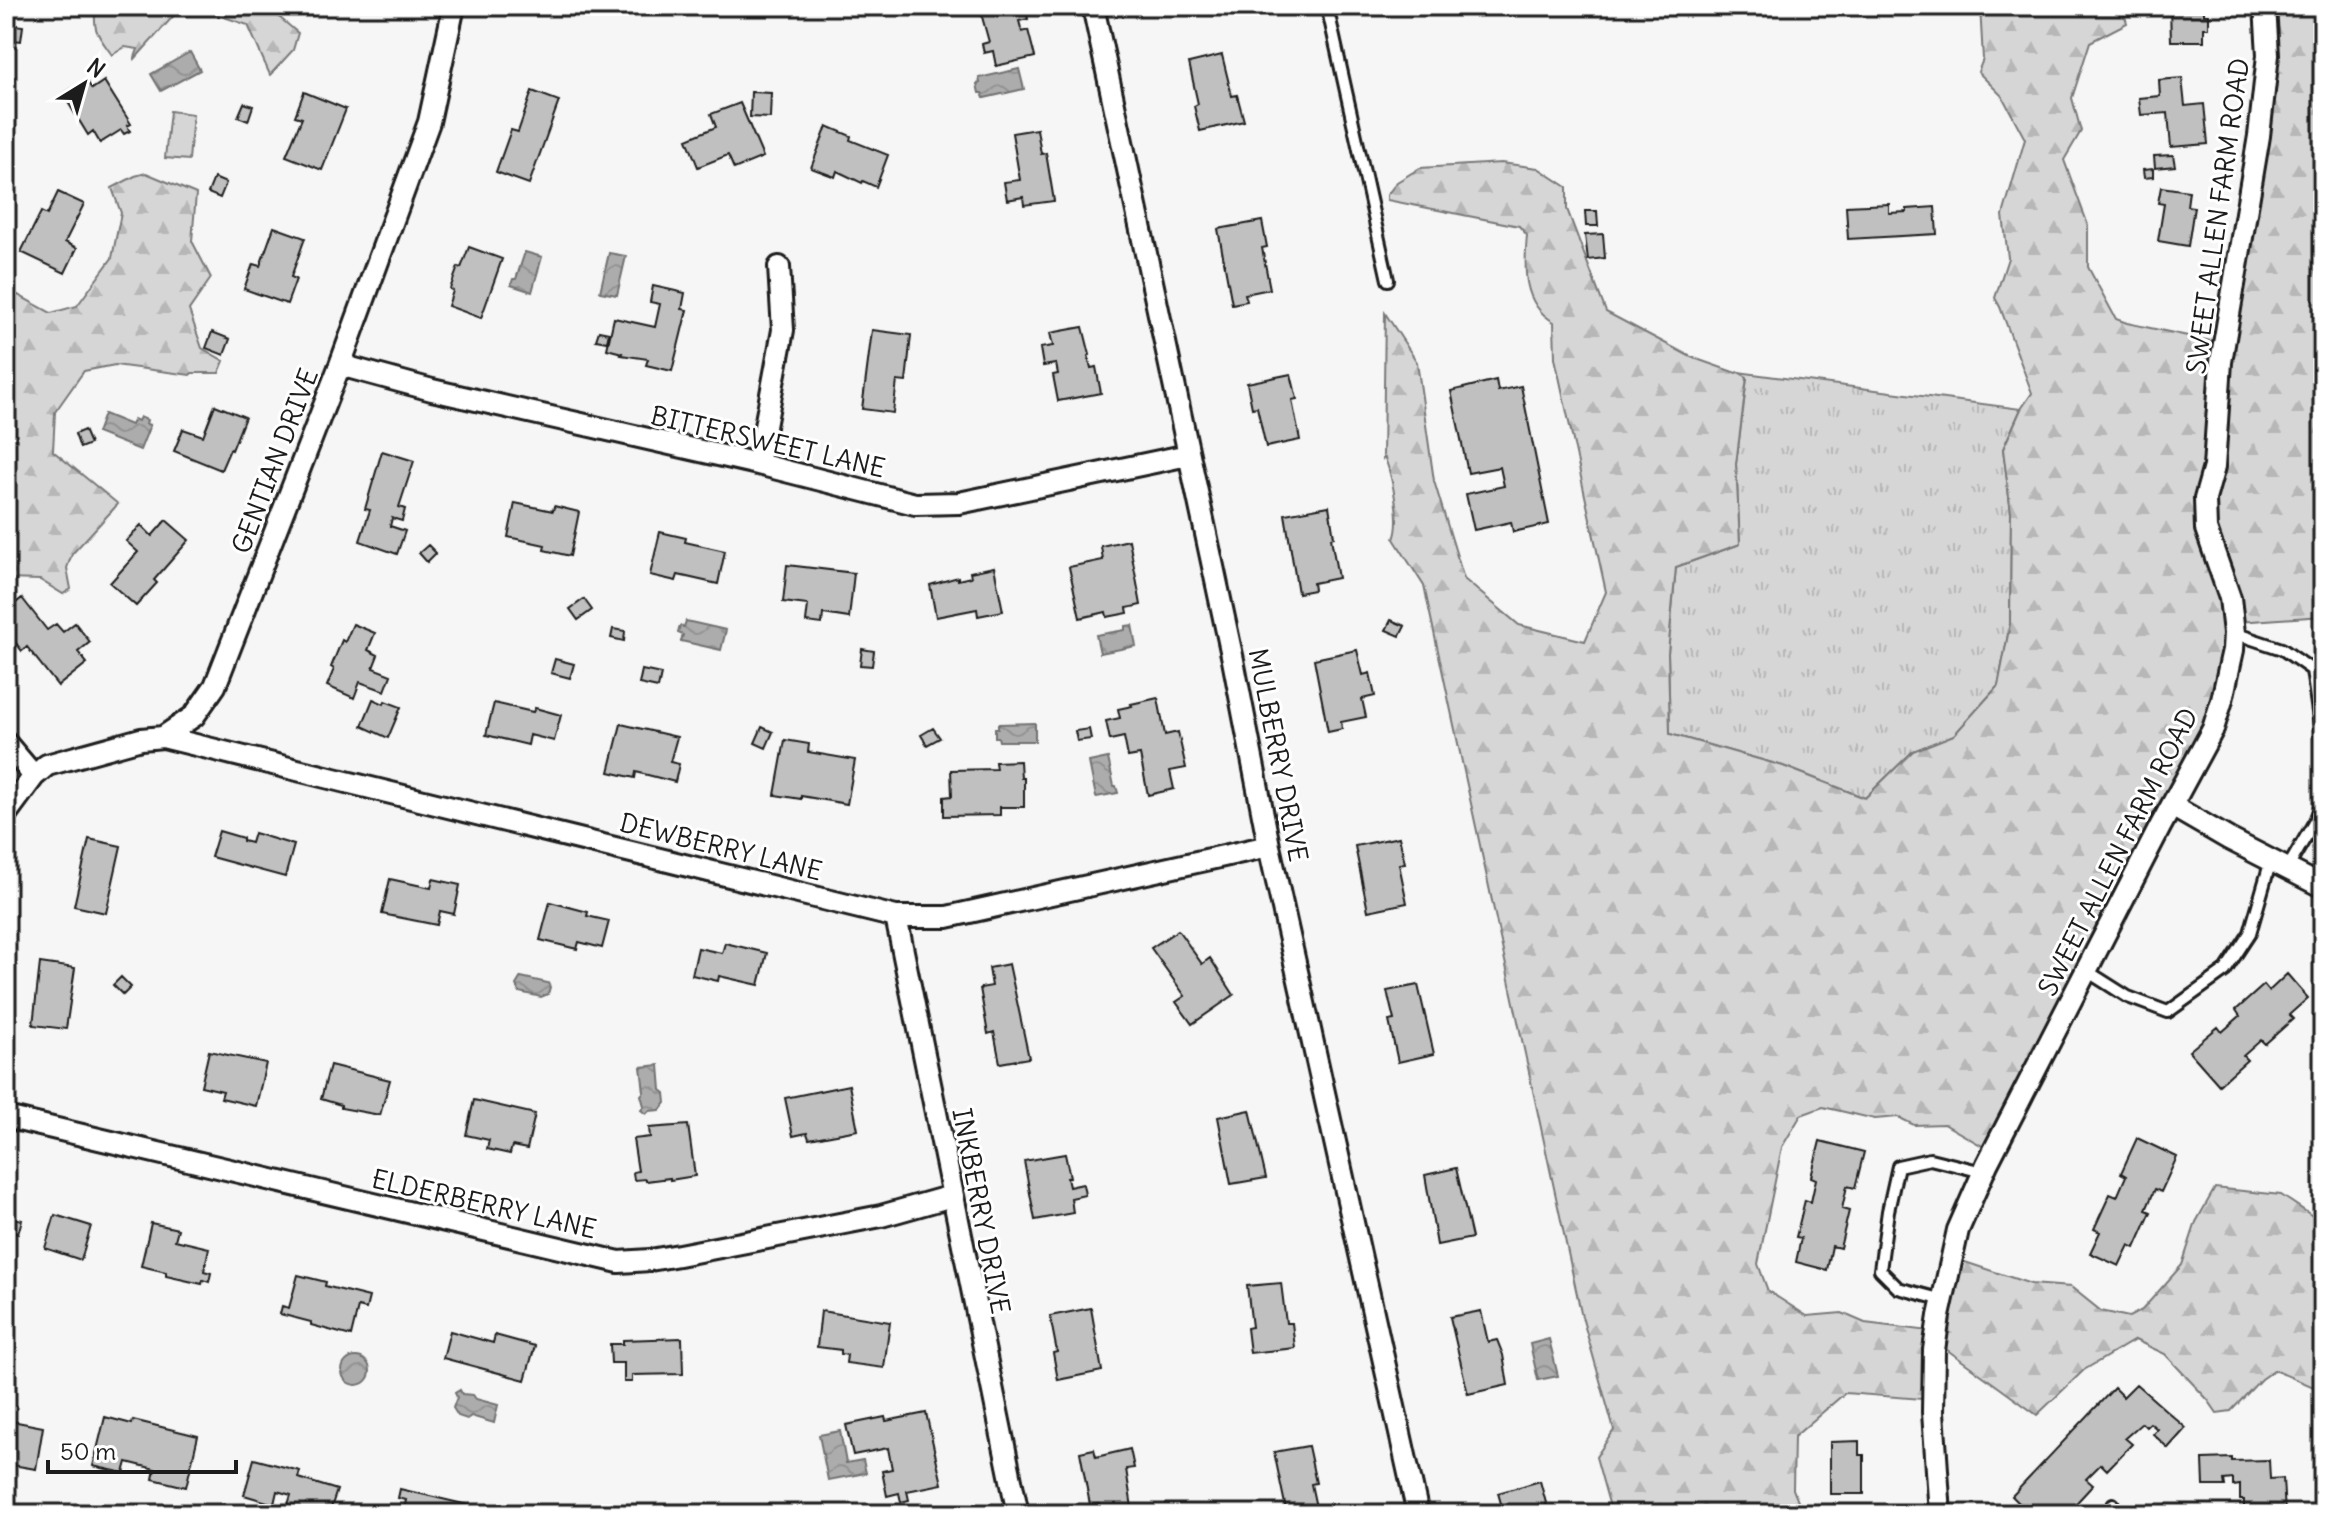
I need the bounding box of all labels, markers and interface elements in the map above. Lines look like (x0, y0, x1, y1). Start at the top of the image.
north arrow (44, 44, 124, 124)
text: N (82, 52, 111, 84)
street label: SWEET ALLEN FARM ROAD (2179, 56, 2256, 376)
street label: GENTIAN DRIVE (224, 364, 325, 558)
street label: BITTERSWEET LANE (648, 398, 889, 485)
street label: MULBERRY DRIVE (1242, 645, 1315, 864)
street label: SWEET ALLEN FARM ROAD (2031, 702, 2205, 1001)
street label: DEWBERRY LANE (617, 805, 826, 888)
street label: INKBERRY DRIVE (945, 1105, 1018, 1317)
street label: ELDERBERRY LANE (369, 1162, 600, 1245)
scale bar (48, 1424, 236, 1474)
text: 50 m (60, 1436, 116, 1466)

